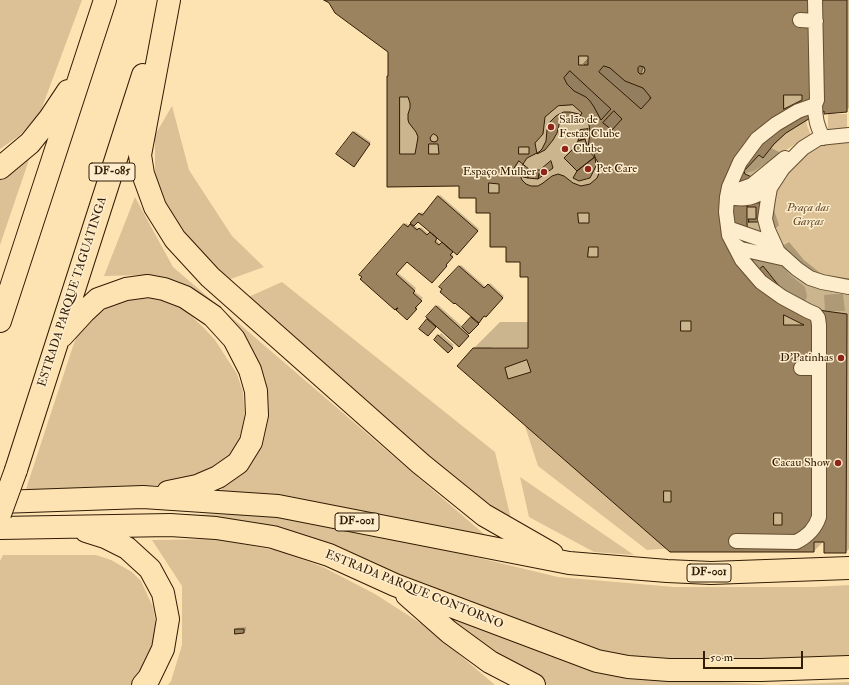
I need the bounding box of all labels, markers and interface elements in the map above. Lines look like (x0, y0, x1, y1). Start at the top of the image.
place label: Salão de Festas Clube (559, 113, 620, 141)
marker: Salão de Festas Clube (546, 122, 556, 132)
place label: Clube (573, 142, 602, 156)
marker: Clube (560, 144, 570, 154)
place label: Pet Care (596, 162, 637, 176)
road number: DF-085 (89, 163, 135, 181)
marker: Pet Care (583, 164, 593, 174)
place label: Espaço Mulher (463, 165, 536, 179)
marker: Espaço Mulher (539, 167, 549, 177)
street label: ESTRADA PARQUE TAGUATINGA (35, 195, 111, 389)
park label: Praça das Garças (787, 201, 829, 229)
place label: D'Patinhas (780, 351, 833, 365)
marker: D'Patinhas (836, 353, 846, 363)
place label: Cacau Show (772, 456, 830, 470)
marker: Cacau Show (833, 458, 843, 468)
road number: DF-001 (335, 513, 379, 531)
street label: ESTRADA PARQUE CONTORNO (323, 548, 505, 632)
road number: DF-001 (687, 564, 731, 582)
scale bar (705, 643, 805, 669)
text: 50 m (710, 650, 733, 665)

